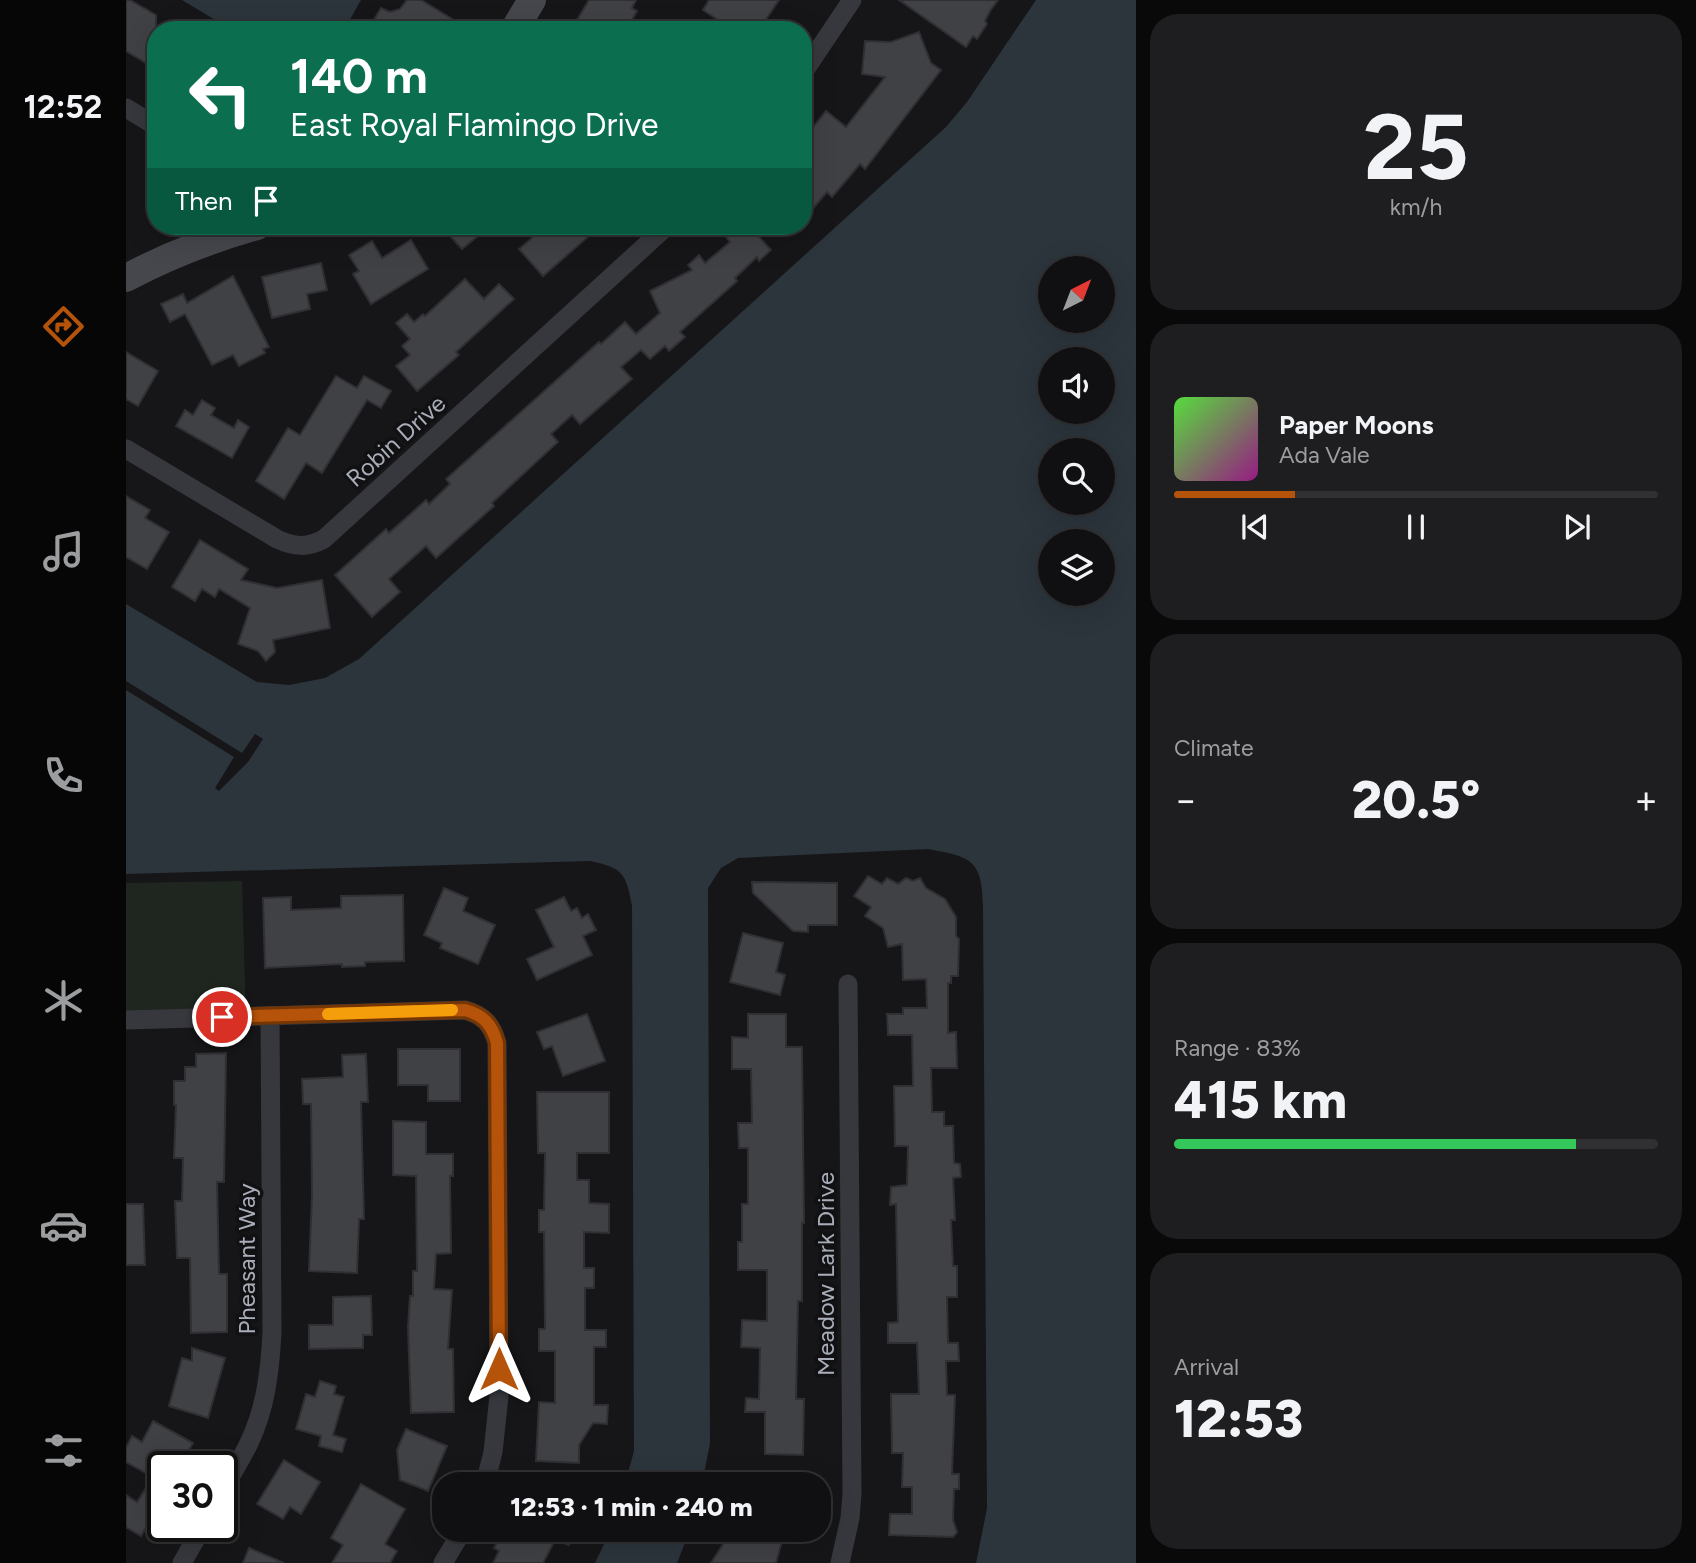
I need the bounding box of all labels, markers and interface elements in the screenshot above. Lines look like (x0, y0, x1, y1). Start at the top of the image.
text: 140 m (290, 46, 428, 105)
icon: left (175, 49, 266, 140)
text: 12:52 (24, 88, 102, 126)
text: 25 (1363, 93, 1469, 202)
text: East Royal Flamingo Drive (290, 106, 659, 144)
icon: arrive (247, 182, 285, 220)
text: Then (175, 185, 233, 217)
text: km/h (1390, 193, 1442, 221)
north arrow (1038, 256, 1115, 332)
map controls (1038, 256, 1115, 606)
icon: directions (39, 302, 88, 351)
button: sound (1038, 347, 1115, 424)
street label: Robin Drive (340, 389, 451, 493)
text: Paper Moons (1279, 409, 1434, 441)
button: search (1038, 438, 1115, 515)
text: Ada Vale (1279, 441, 1370, 469)
icon: previous (1236, 508, 1274, 546)
icon: pause (1397, 508, 1435, 546)
icon: next (1558, 508, 1596, 546)
icon: music (39, 527, 88, 576)
button: layers (1038, 529, 1115, 606)
text: Climate (1174, 734, 1253, 762)
icon: phone (39, 751, 88, 800)
text: 20.5° (1352, 769, 1480, 831)
text: − (1174, 777, 1198, 823)
text: + (1634, 777, 1658, 823)
icon: climate (39, 976, 88, 1025)
pin (192, 987, 252, 1047)
icon: arrive (203, 998, 241, 1036)
text: Range · 83% (1174, 1034, 1301, 1062)
text: 415 km (1174, 1069, 1347, 1131)
street label: Meadow Lark Drive (811, 1172, 840, 1376)
street label: Pheasant Way (232, 1183, 261, 1335)
icon: car (39, 1201, 88, 1250)
position arrow (462, 1332, 536, 1406)
text: Arrival (1174, 1353, 1239, 1381)
text: 12:53 (1174, 1388, 1303, 1450)
icon: filters (39, 1426, 88, 1475)
speed limit sign: 30 (147, 1451, 238, 1542)
text: 12:53 · 1 min · 240 m (510, 1491, 753, 1523)

